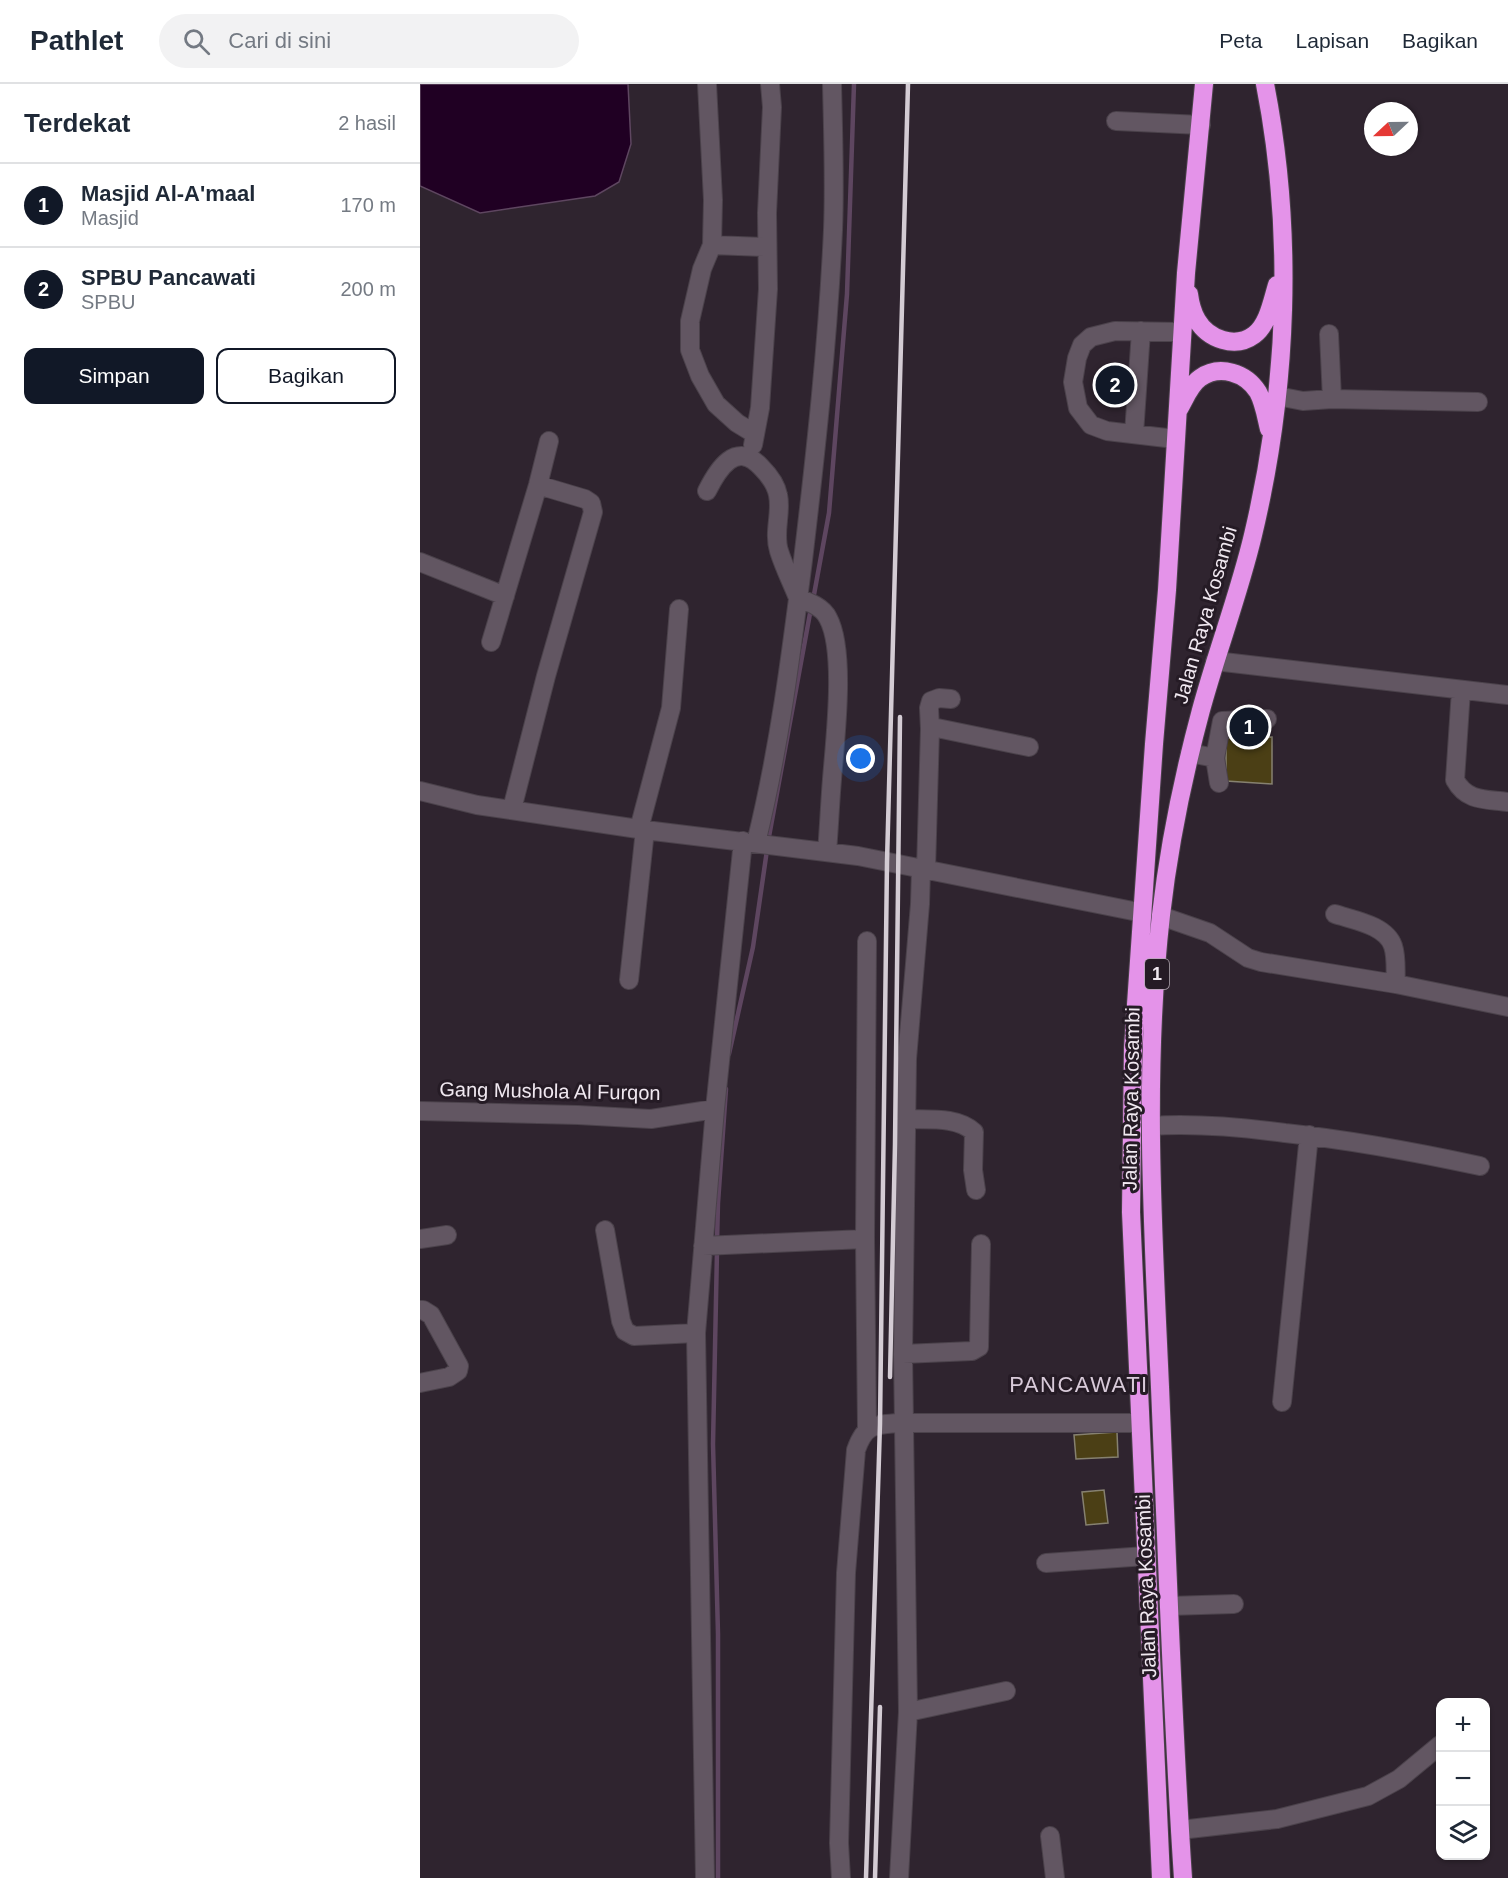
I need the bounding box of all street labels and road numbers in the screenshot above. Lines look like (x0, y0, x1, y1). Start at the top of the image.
street label: Jalan Raya Kosambi (1169, 524, 1241, 706)
road number: 1 (1145, 959, 1169, 989)
street label: Jalan Raya Kosambi (1118, 1007, 1144, 1191)
street label: Gang Mushola Al Furqon (439, 1078, 661, 1104)
street label: Jalan Raya Kosambi (1132, 1494, 1160, 1678)

